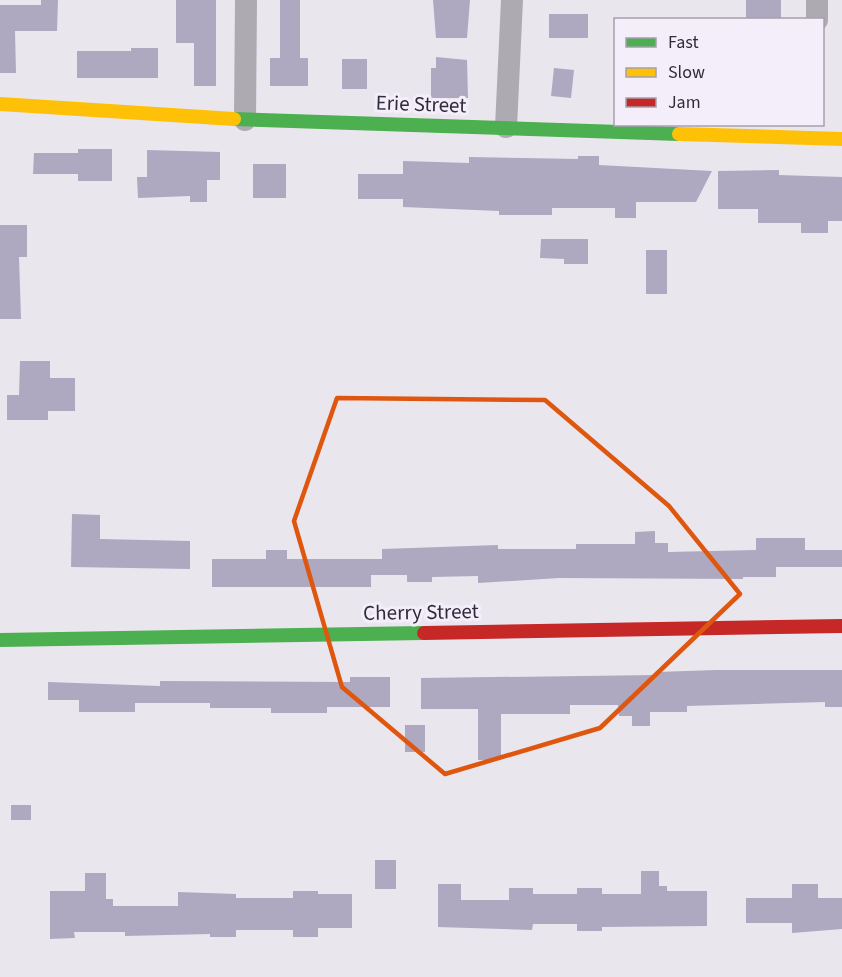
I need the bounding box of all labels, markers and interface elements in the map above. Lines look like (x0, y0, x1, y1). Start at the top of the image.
legend (614, 18, 824, 126)
text: Fast (668, 30, 699, 55)
text: Slow (668, 60, 705, 85)
street label: Erie Street (375, 87, 467, 121)
text: Jam (668, 90, 701, 115)
street label: Cherry Street (363, 596, 479, 628)

